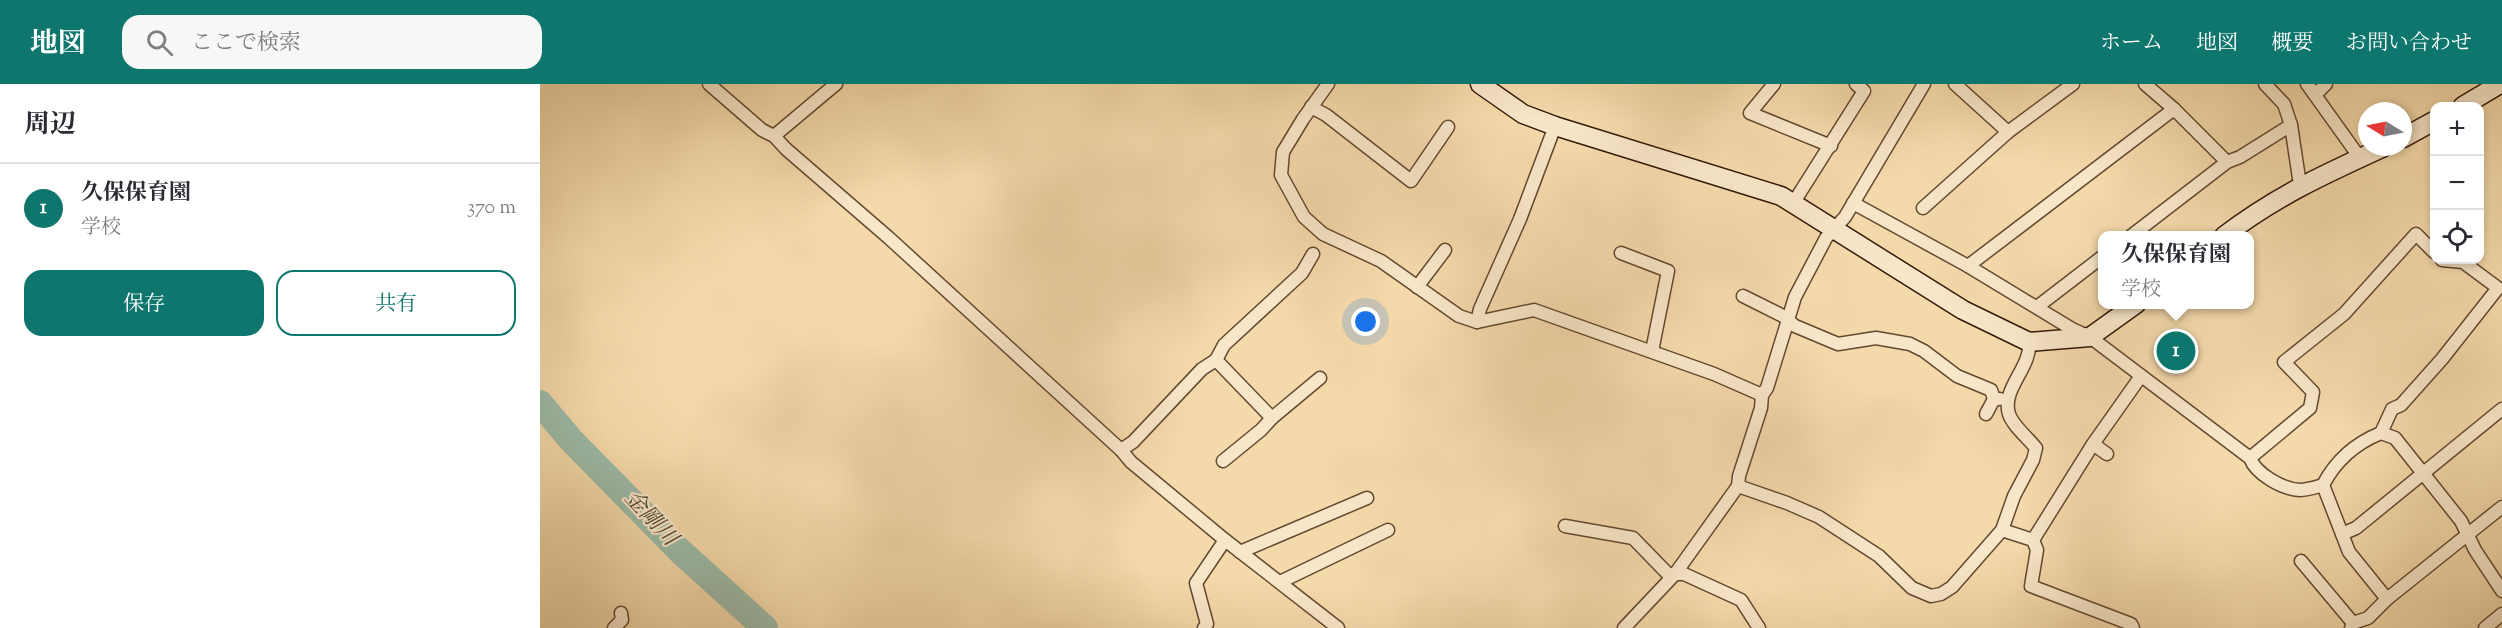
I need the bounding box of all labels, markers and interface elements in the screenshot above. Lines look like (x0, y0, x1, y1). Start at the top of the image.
search box (122, 15, 542, 69)
text: 地図 (30, 25, 86, 65)
icon: search (143, 26, 176, 59)
text: ここで検索 (191, 28, 301, 60)
text: ホーム (2100, 29, 2163, 59)
text: 地図 (2196, 29, 2238, 59)
text: 概要 (2271, 29, 2313, 59)
text: お問い合わせ (2346, 29, 2472, 59)
north arrow (2358, 102, 2412, 156)
map controls (2430, 102, 2484, 264)
button: + (2430, 102, 2484, 156)
text: 周辺 (24, 107, 76, 144)
button: − (2430, 156, 2484, 210)
text: 久保保育園 (81, 178, 191, 210)
text: 1 (40, 194, 47, 223)
text: 370 m (467, 194, 516, 223)
button: locate (2430, 210, 2484, 264)
text: 学校 (81, 214, 121, 243)
popup (2098, 231, 2254, 309)
text: 久保保育園 (2121, 240, 2231, 272)
button: 保存 (24, 270, 264, 336)
button: 共有 (276, 270, 516, 336)
text: 学校 (2121, 276, 2161, 305)
your location (1351, 307, 1380, 336)
pin: 1 (2156, 328, 2196, 374)
water label: 金剛川 (616, 484, 686, 556)

